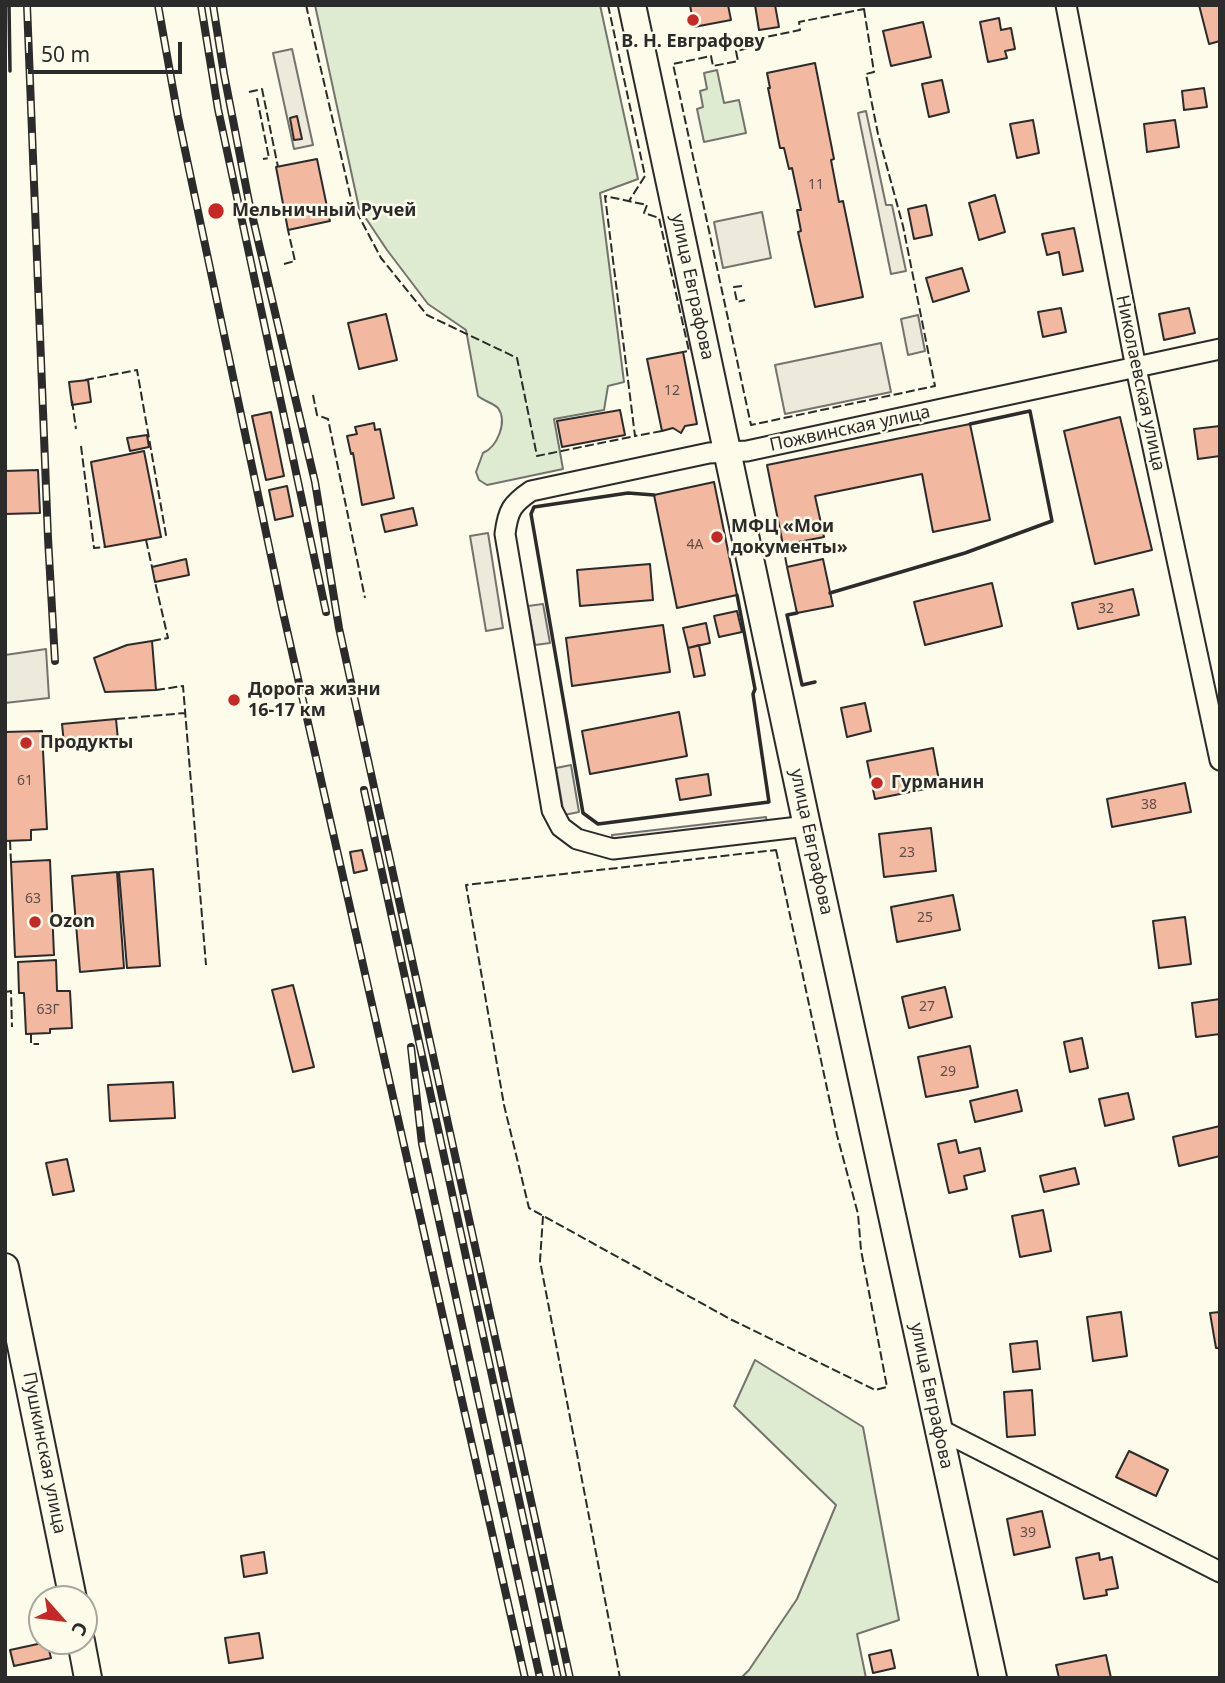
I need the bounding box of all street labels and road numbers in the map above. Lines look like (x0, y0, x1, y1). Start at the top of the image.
street label: улица Евграфова (666, 212, 718, 362)
street label: Николаевская улица (1111, 293, 1169, 473)
street label: Пожвинская улица (768, 401, 932, 457)
street label: улица Евграфова (785, 767, 837, 917)
street label: улица Евграфова (905, 1321, 957, 1471)
street label: Пушкинская улица (18, 1370, 70, 1536)

